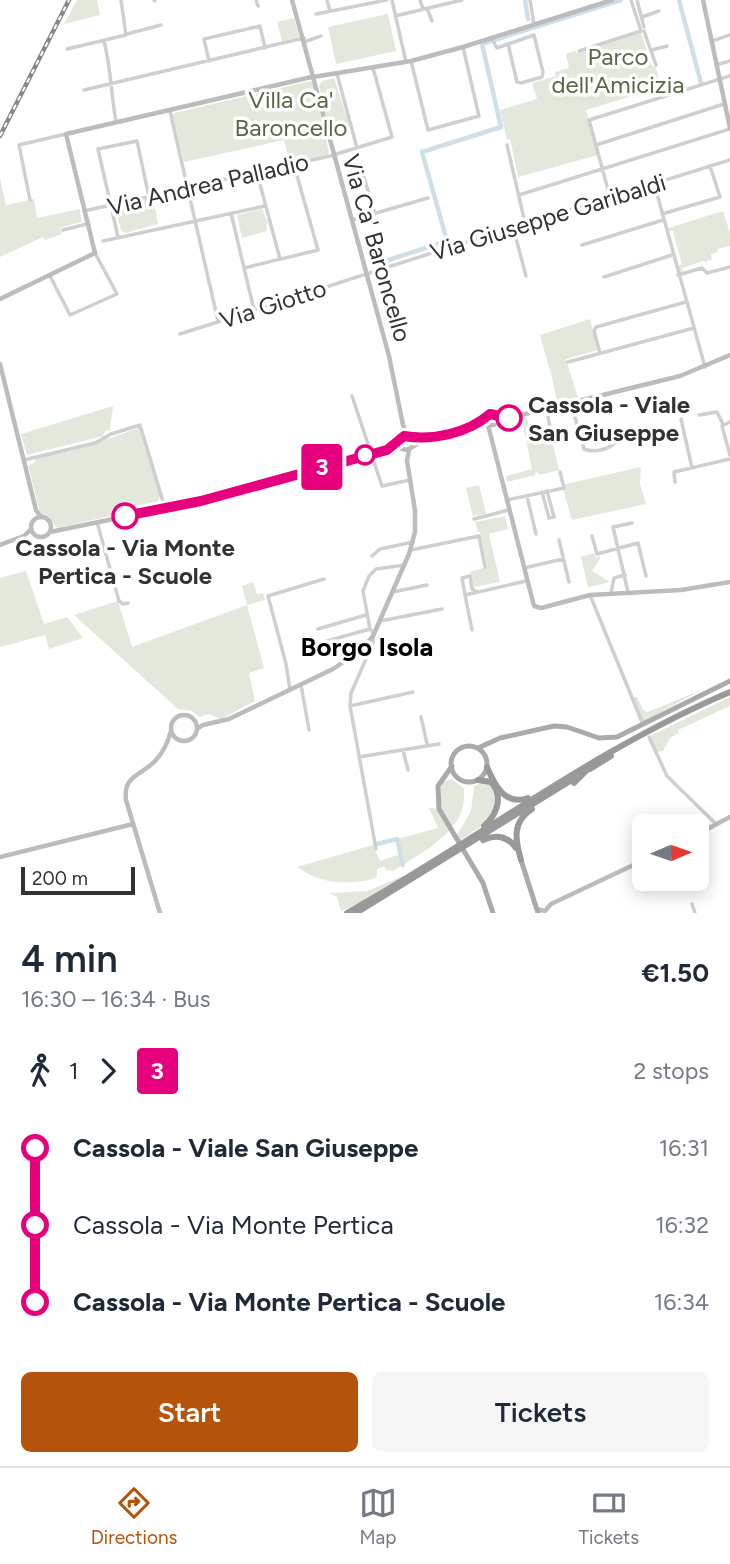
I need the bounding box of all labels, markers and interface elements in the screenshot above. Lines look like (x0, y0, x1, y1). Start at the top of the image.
park label: Parco dell'Amicizia (552, 42, 684, 99)
park label: Villa Ca' Baroncello (235, 85, 347, 142)
street label: Via Andrea Palladio (105, 147, 311, 221)
street label: Via Ca' Baroncello (336, 151, 418, 345)
street label: Via Giuseppe Garibaldi (427, 167, 669, 267)
street label: Via Giotto (216, 273, 330, 335)
place label: Cassola - Viale San Giuseppe (528, 390, 690, 447)
marker: Cassola - Viale San Giuseppe (496, 405, 522, 431)
line badge: 3 (299, 444, 345, 490)
unlabelled marker (355, 445, 375, 465)
text: 3 (315, 452, 329, 481)
marker: Cassola - Via Monte Pertica - Scuole (112, 503, 138, 529)
place label: Cassola - Via Monte Pertica - Scuole (15, 533, 235, 590)
district label: Borgo Isola (301, 631, 433, 663)
north arrow (632, 814, 709, 891)
map controls (632, 814, 709, 891)
scale bar (21, 864, 135, 896)
text: 200 m (32, 867, 88, 890)
text: 4 min (21, 936, 118, 982)
text: €1.50 (642, 957, 709, 989)
text: 16:30 – 16:34 · Bus (21, 985, 211, 1013)
icon: walk (21, 1052, 59, 1090)
icon: forward (89, 1052, 127, 1090)
text: 3 (151, 1056, 164, 1085)
text: 1 (69, 1057, 79, 1085)
text: 2 stops (633, 1057, 709, 1085)
text: Cassola - Viale San Giuseppe (73, 1132, 418, 1164)
text: 16:31 (659, 1134, 709, 1162)
text: Cassola - Via Monte Pertica (73, 1209, 394, 1241)
text: 16:32 (655, 1211, 709, 1239)
text: Cassola - Via Monte Pertica - Scuole (73, 1286, 505, 1318)
text: 16:34 (654, 1288, 709, 1316)
button: Start (21, 1372, 358, 1452)
button: Tickets (372, 1372, 709, 1452)
tab: Directions (91, 1484, 177, 1549)
tab: Map (359, 1484, 397, 1549)
tab: Tickets (579, 1484, 639, 1549)

